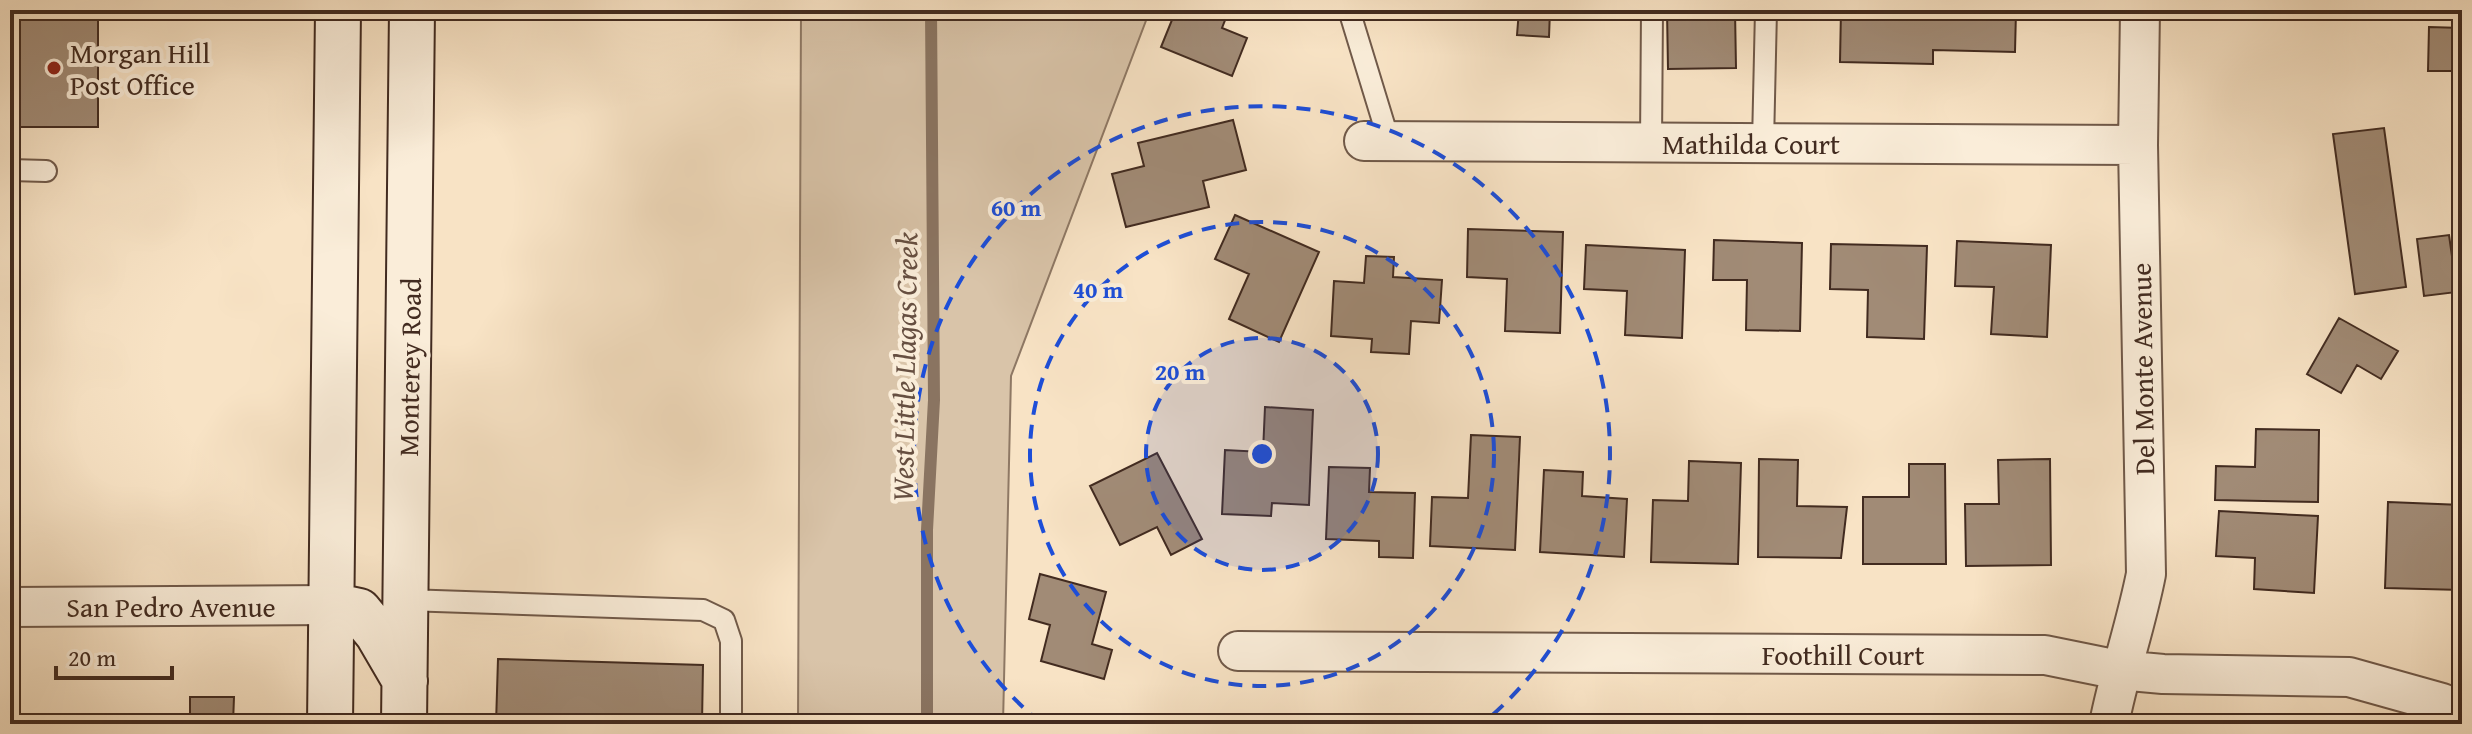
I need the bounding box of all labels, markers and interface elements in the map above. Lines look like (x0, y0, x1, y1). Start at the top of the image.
place label: Morgan Hill Post Office (70, 32, 210, 105)
marker: Morgan Hill Post Office (45, 59, 63, 77)
street label: Mathilda Court (1662, 123, 1840, 164)
text: 60 m (991, 190, 1042, 225)
water label: West Little Llagas Creek (880, 232, 928, 502)
street label: Del Monte Avenue (2120, 262, 2164, 476)
text: 40 m (1073, 272, 1124, 307)
street label: Monterey Road (387, 277, 431, 457)
text: 20 m (1155, 354, 1206, 389)
centre of rings (1248, 440, 1276, 468)
street label: San Pedro Avenue (66, 586, 276, 627)
scale bar (56, 630, 172, 680)
street label: Foothill Court (1762, 634, 1924, 675)
text: 20 m (68, 640, 116, 675)

